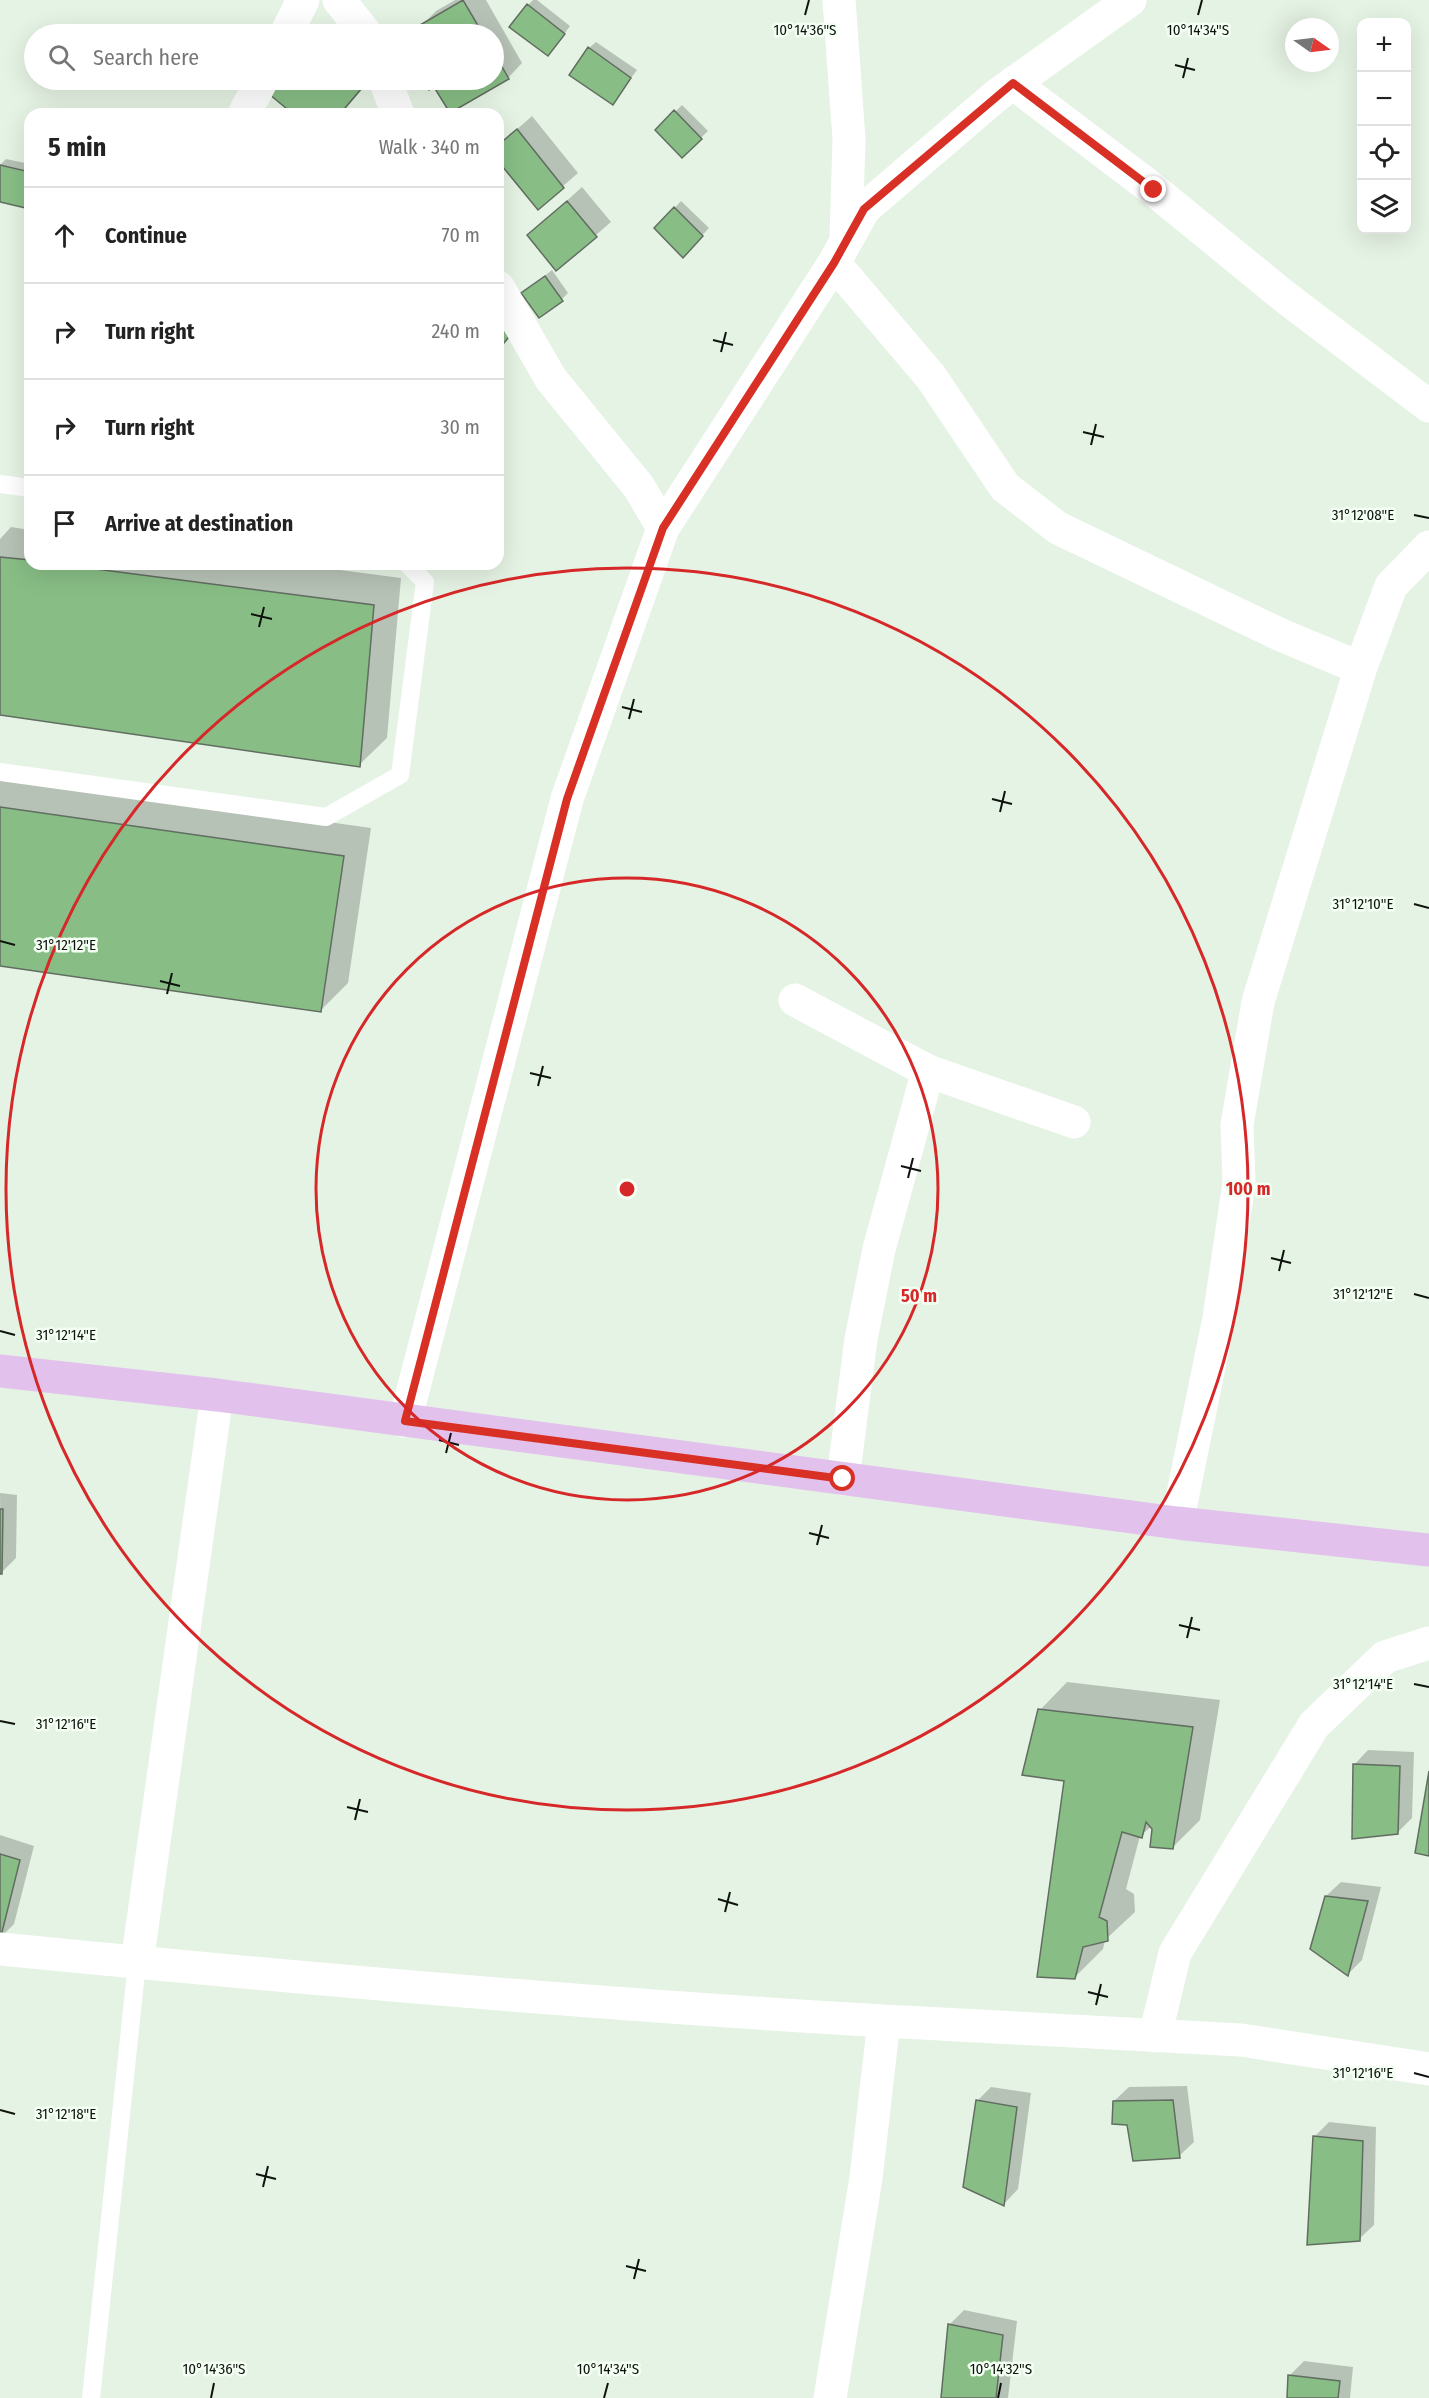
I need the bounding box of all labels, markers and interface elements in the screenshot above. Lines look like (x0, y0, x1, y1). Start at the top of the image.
north arrow (1285, 18, 1339, 72)
map controls (1357, 18, 1411, 234)
button: + (1357, 18, 1411, 72)
text: 10°14'36"S (773, 21, 837, 39)
text: 10°14'34"S (1167, 21, 1229, 39)
search box (24, 24, 504, 90)
icon: search (45, 41, 78, 74)
text: Search here (93, 44, 199, 71)
button: − (1357, 72, 1411, 126)
button: locate (1357, 126, 1411, 180)
text: 5 min (48, 132, 106, 163)
text: Walk · 340 m (379, 135, 480, 159)
route end (1140, 176, 1166, 202)
button: layers (1357, 180, 1411, 234)
icon: ahead (48, 219, 81, 252)
text: Continue (105, 222, 187, 249)
text: 70 m (442, 223, 480, 247)
icon: right (48, 315, 81, 348)
text: Turn right (105, 318, 194, 345)
text: 240 m (431, 319, 480, 343)
icon: right (48, 411, 81, 444)
text: Turn right (105, 414, 194, 441)
text: 30 m (440, 415, 480, 439)
text: 31°12'08"E (1332, 506, 1394, 524)
icon: arrive (48, 507, 81, 540)
text: Arrive at destination (105, 510, 293, 537)
text: 31°12'10"E (1332, 895, 1394, 913)
text: 31°12'12"E (36, 936, 96, 954)
text: 100 m (1226, 1178, 1270, 1200)
centre of rings (617, 1179, 637, 1199)
text: 50 m (901, 1285, 937, 1307)
text: 31°12'12"E (1333, 1285, 1393, 1303)
text: 31°12'14"E (36, 1326, 96, 1344)
route start (829, 1465, 855, 1491)
text: 31°12'14"E (1333, 1675, 1393, 1693)
text: 31°12'16"E (36, 1715, 96, 1733)
text: 31°12'16"E (1333, 2064, 1393, 2082)
text: 31°12'18"E (36, 2105, 96, 2123)
text: 10°14'36"S (182, 2360, 246, 2378)
text: 10°14'34"S (577, 2360, 639, 2378)
text: 10°14'32"S (970, 2360, 1032, 2378)

